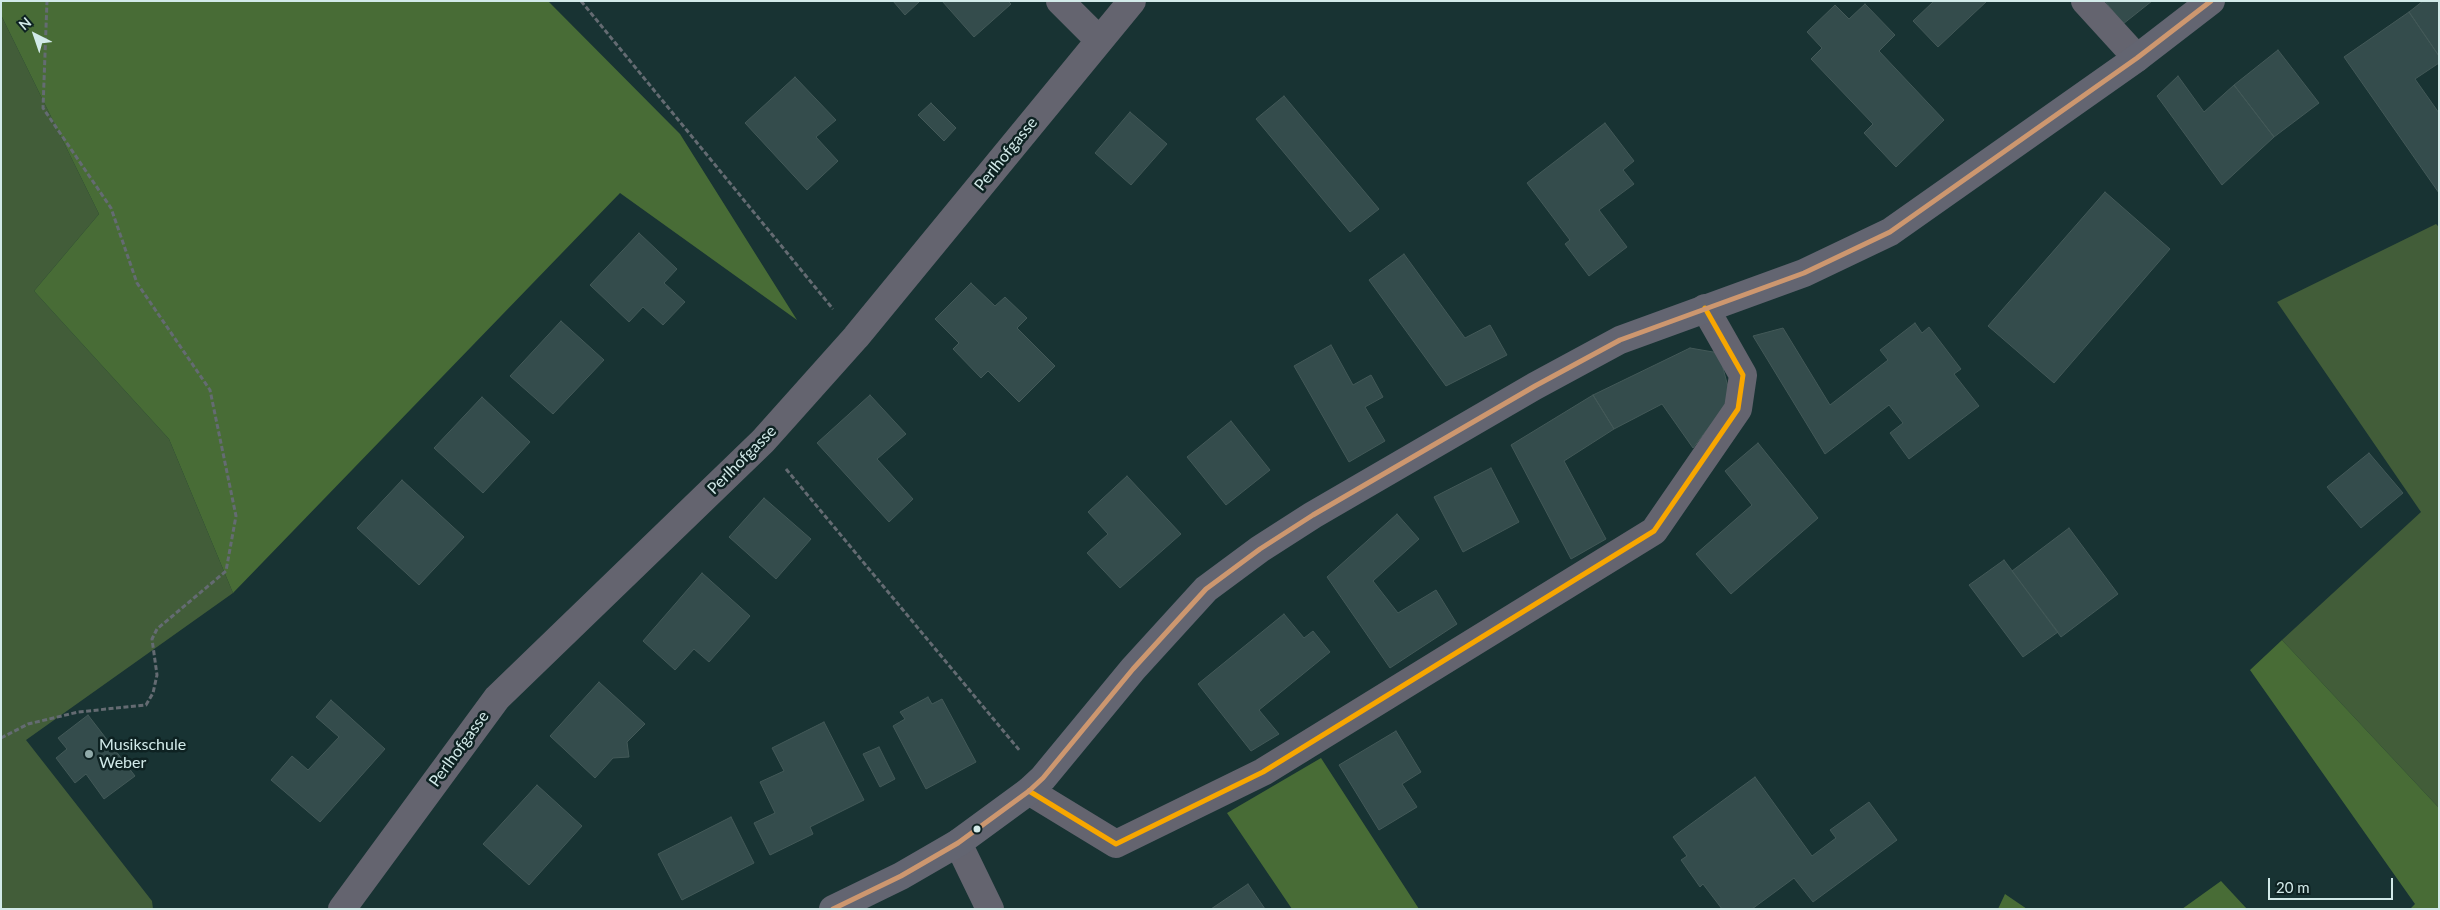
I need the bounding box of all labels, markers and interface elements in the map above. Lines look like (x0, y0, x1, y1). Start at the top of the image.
north arrow (10, 10, 60, 60)
text: N (15, 13, 34, 33)
street label: Perlhofgasse (970, 113, 1042, 195)
street label: Perlhofgasse (704, 422, 780, 498)
street label: Perlhofgasse (425, 707, 493, 791)
place label: Musikschule Weber (99, 735, 186, 773)
marker: Musikschule Weber (83, 748, 95, 760)
unlabelled marker (972, 824, 982, 834)
scale bar (2270, 868, 2395, 900)
text: 20 m (2276, 878, 2310, 896)

